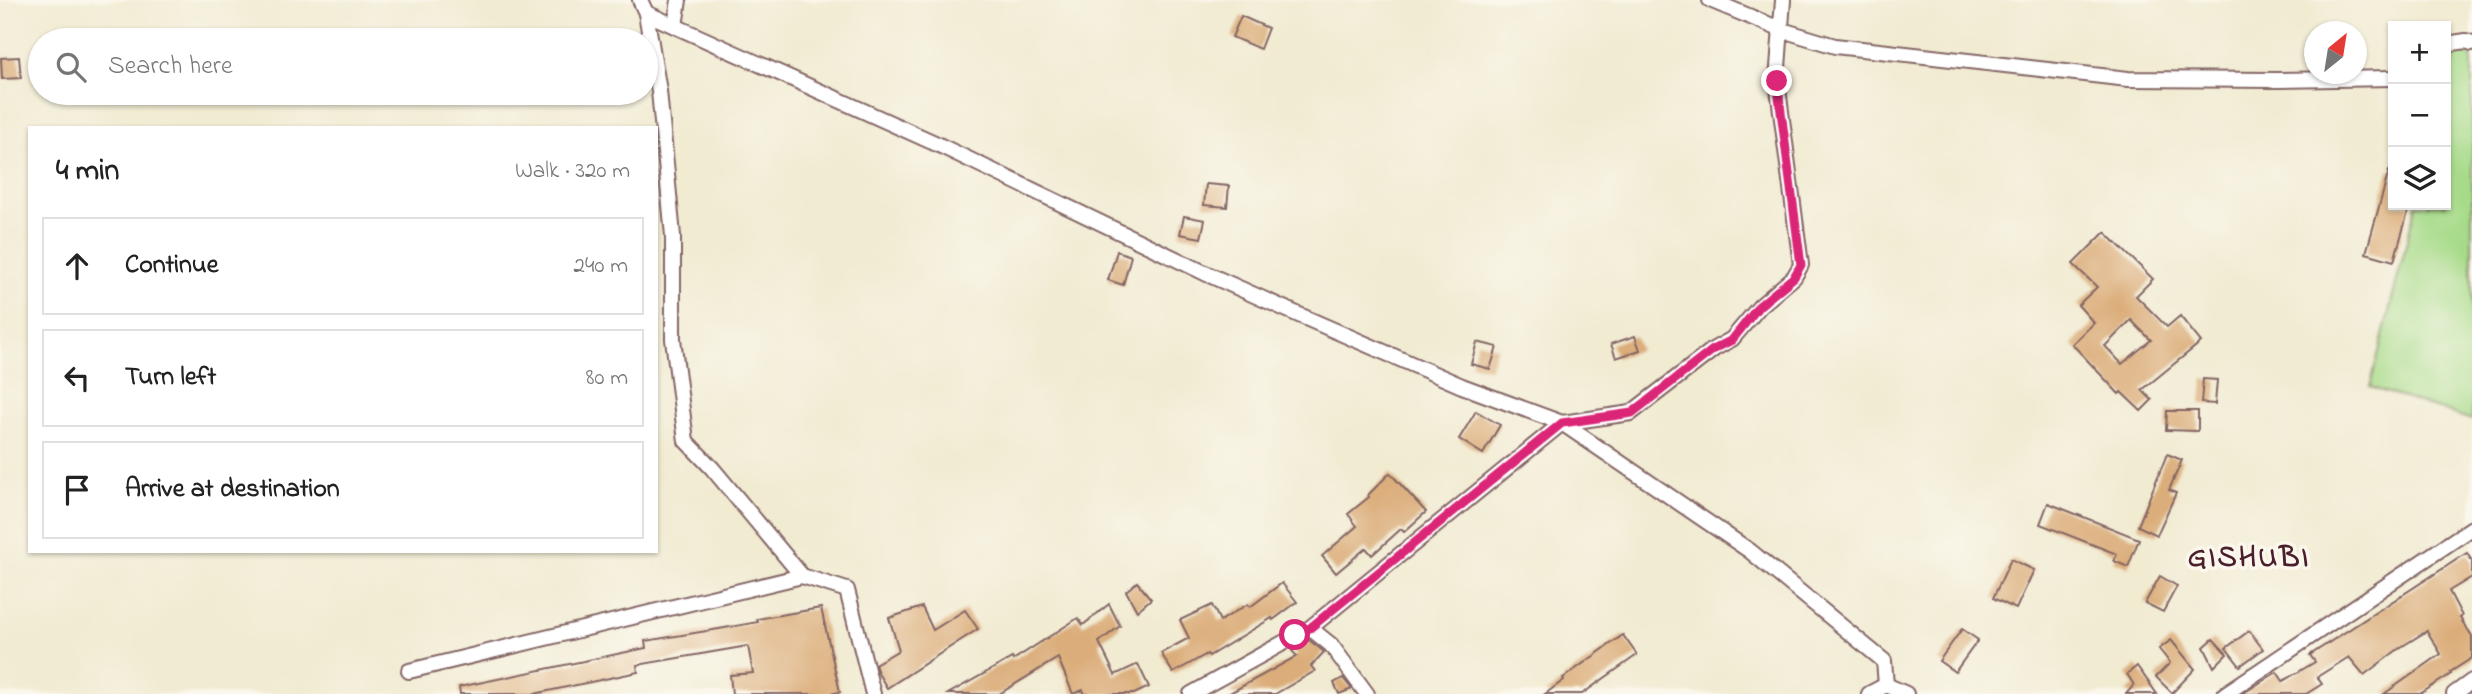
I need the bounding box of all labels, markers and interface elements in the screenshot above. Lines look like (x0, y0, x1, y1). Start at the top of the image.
north arrow (2304, 21, 2367, 84)
map controls (2388, 21, 2451, 210)
button: + (2388, 21, 2451, 84)
search box (28, 28, 658, 105)
icon: search (52, 48, 90, 86)
text: Search here (108, 48, 233, 86)
route end (1761, 65, 1792, 96)
button: − (2388, 84, 2451, 147)
button: layers (2388, 147, 2451, 210)
text: 4 min (56, 150, 119, 194)
text: Walk · 320 m (515, 155, 630, 188)
icon: ahead (58, 247, 96, 285)
text: Continue (125, 247, 218, 285)
text: 240 m (574, 250, 628, 283)
icon: left (58, 359, 96, 397)
text: Turn left (125, 359, 216, 397)
text: 80 m (586, 362, 628, 395)
icon: arrive (58, 471, 96, 509)
text: Arrive at destination (125, 471, 340, 509)
district label: GISHUBI (2188, 537, 2310, 581)
route start (1279, 619, 1310, 650)

